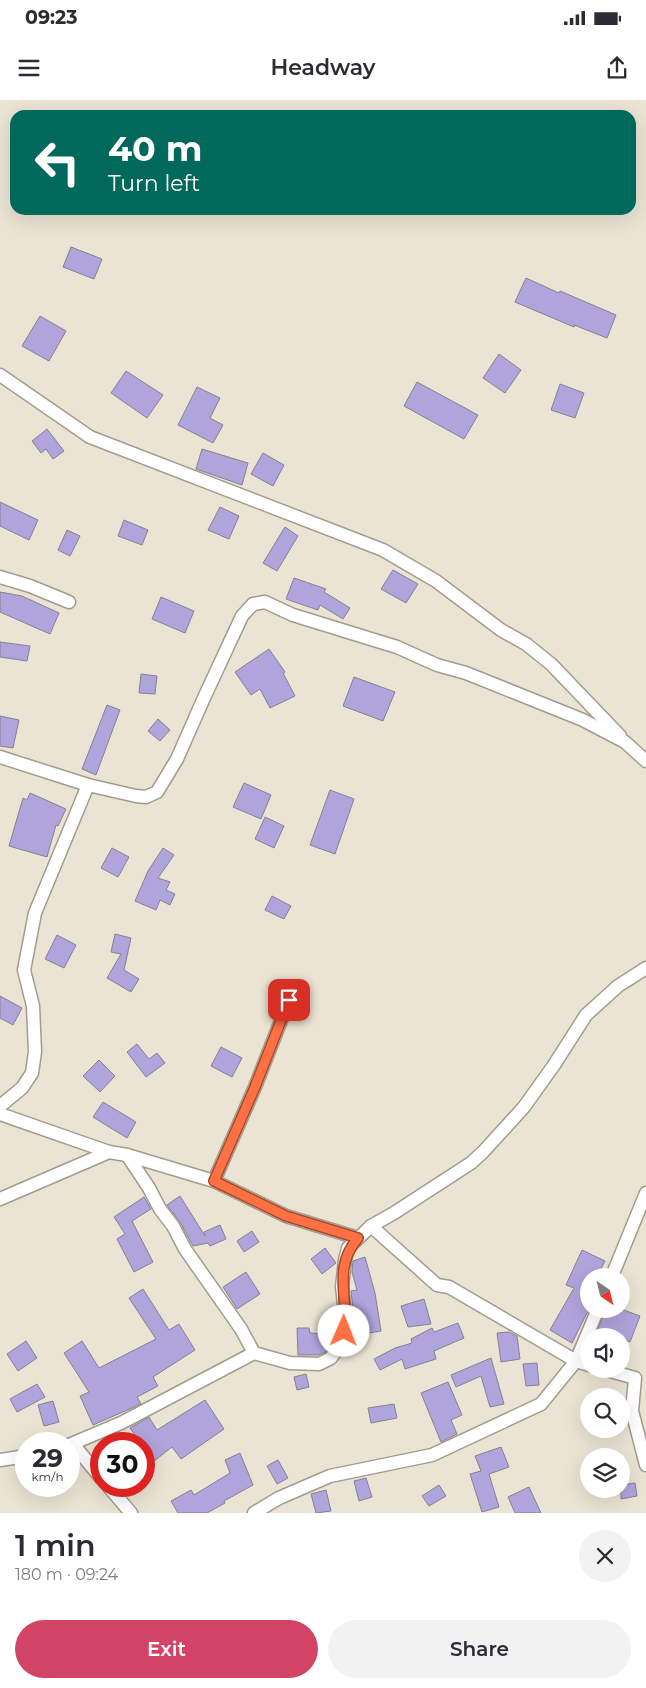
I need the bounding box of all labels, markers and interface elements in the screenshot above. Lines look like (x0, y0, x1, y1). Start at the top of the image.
text: 09:23 (25, 6, 77, 29)
icon: menu (15, 54, 43, 82)
text: Headway (270, 54, 376, 81)
icon: share (603, 54, 631, 82)
text: 40 m (108, 127, 203, 170)
icon: left (25, 130, 90, 195)
text: Turn left (108, 170, 200, 197)
pin (268, 979, 310, 1021)
icon: arrive (275, 986, 303, 1014)
north arrow (580, 1268, 630, 1318)
map controls (580, 1268, 630, 1498)
position arrow (317, 1304, 369, 1356)
button: sound (580, 1328, 630, 1378)
button: search (580, 1388, 630, 1438)
speed limit sign: 30 (90, 1432, 155, 1497)
text: 29 (32, 1443, 63, 1473)
button: layers (580, 1448, 630, 1498)
text: km/h (31, 1469, 64, 1484)
text: 1 min (15, 1527, 96, 1564)
button: close (579, 1530, 631, 1582)
text: 180 m · 09:24 (15, 1565, 118, 1584)
button: Exit (15, 1620, 318, 1678)
button: Share (328, 1620, 631, 1678)

